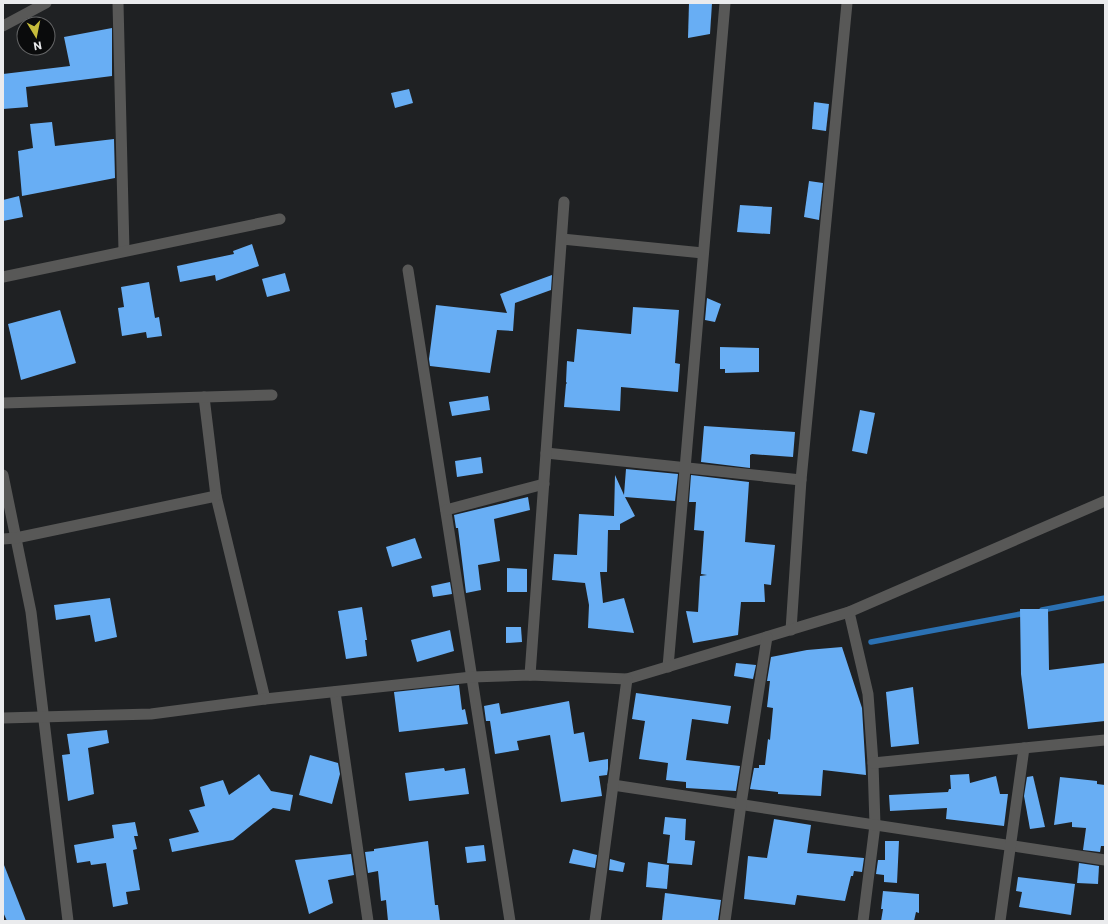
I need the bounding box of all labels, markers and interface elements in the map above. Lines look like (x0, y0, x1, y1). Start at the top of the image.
north arrow (16, 16, 56, 56)
text: N (33, 39, 43, 53)

